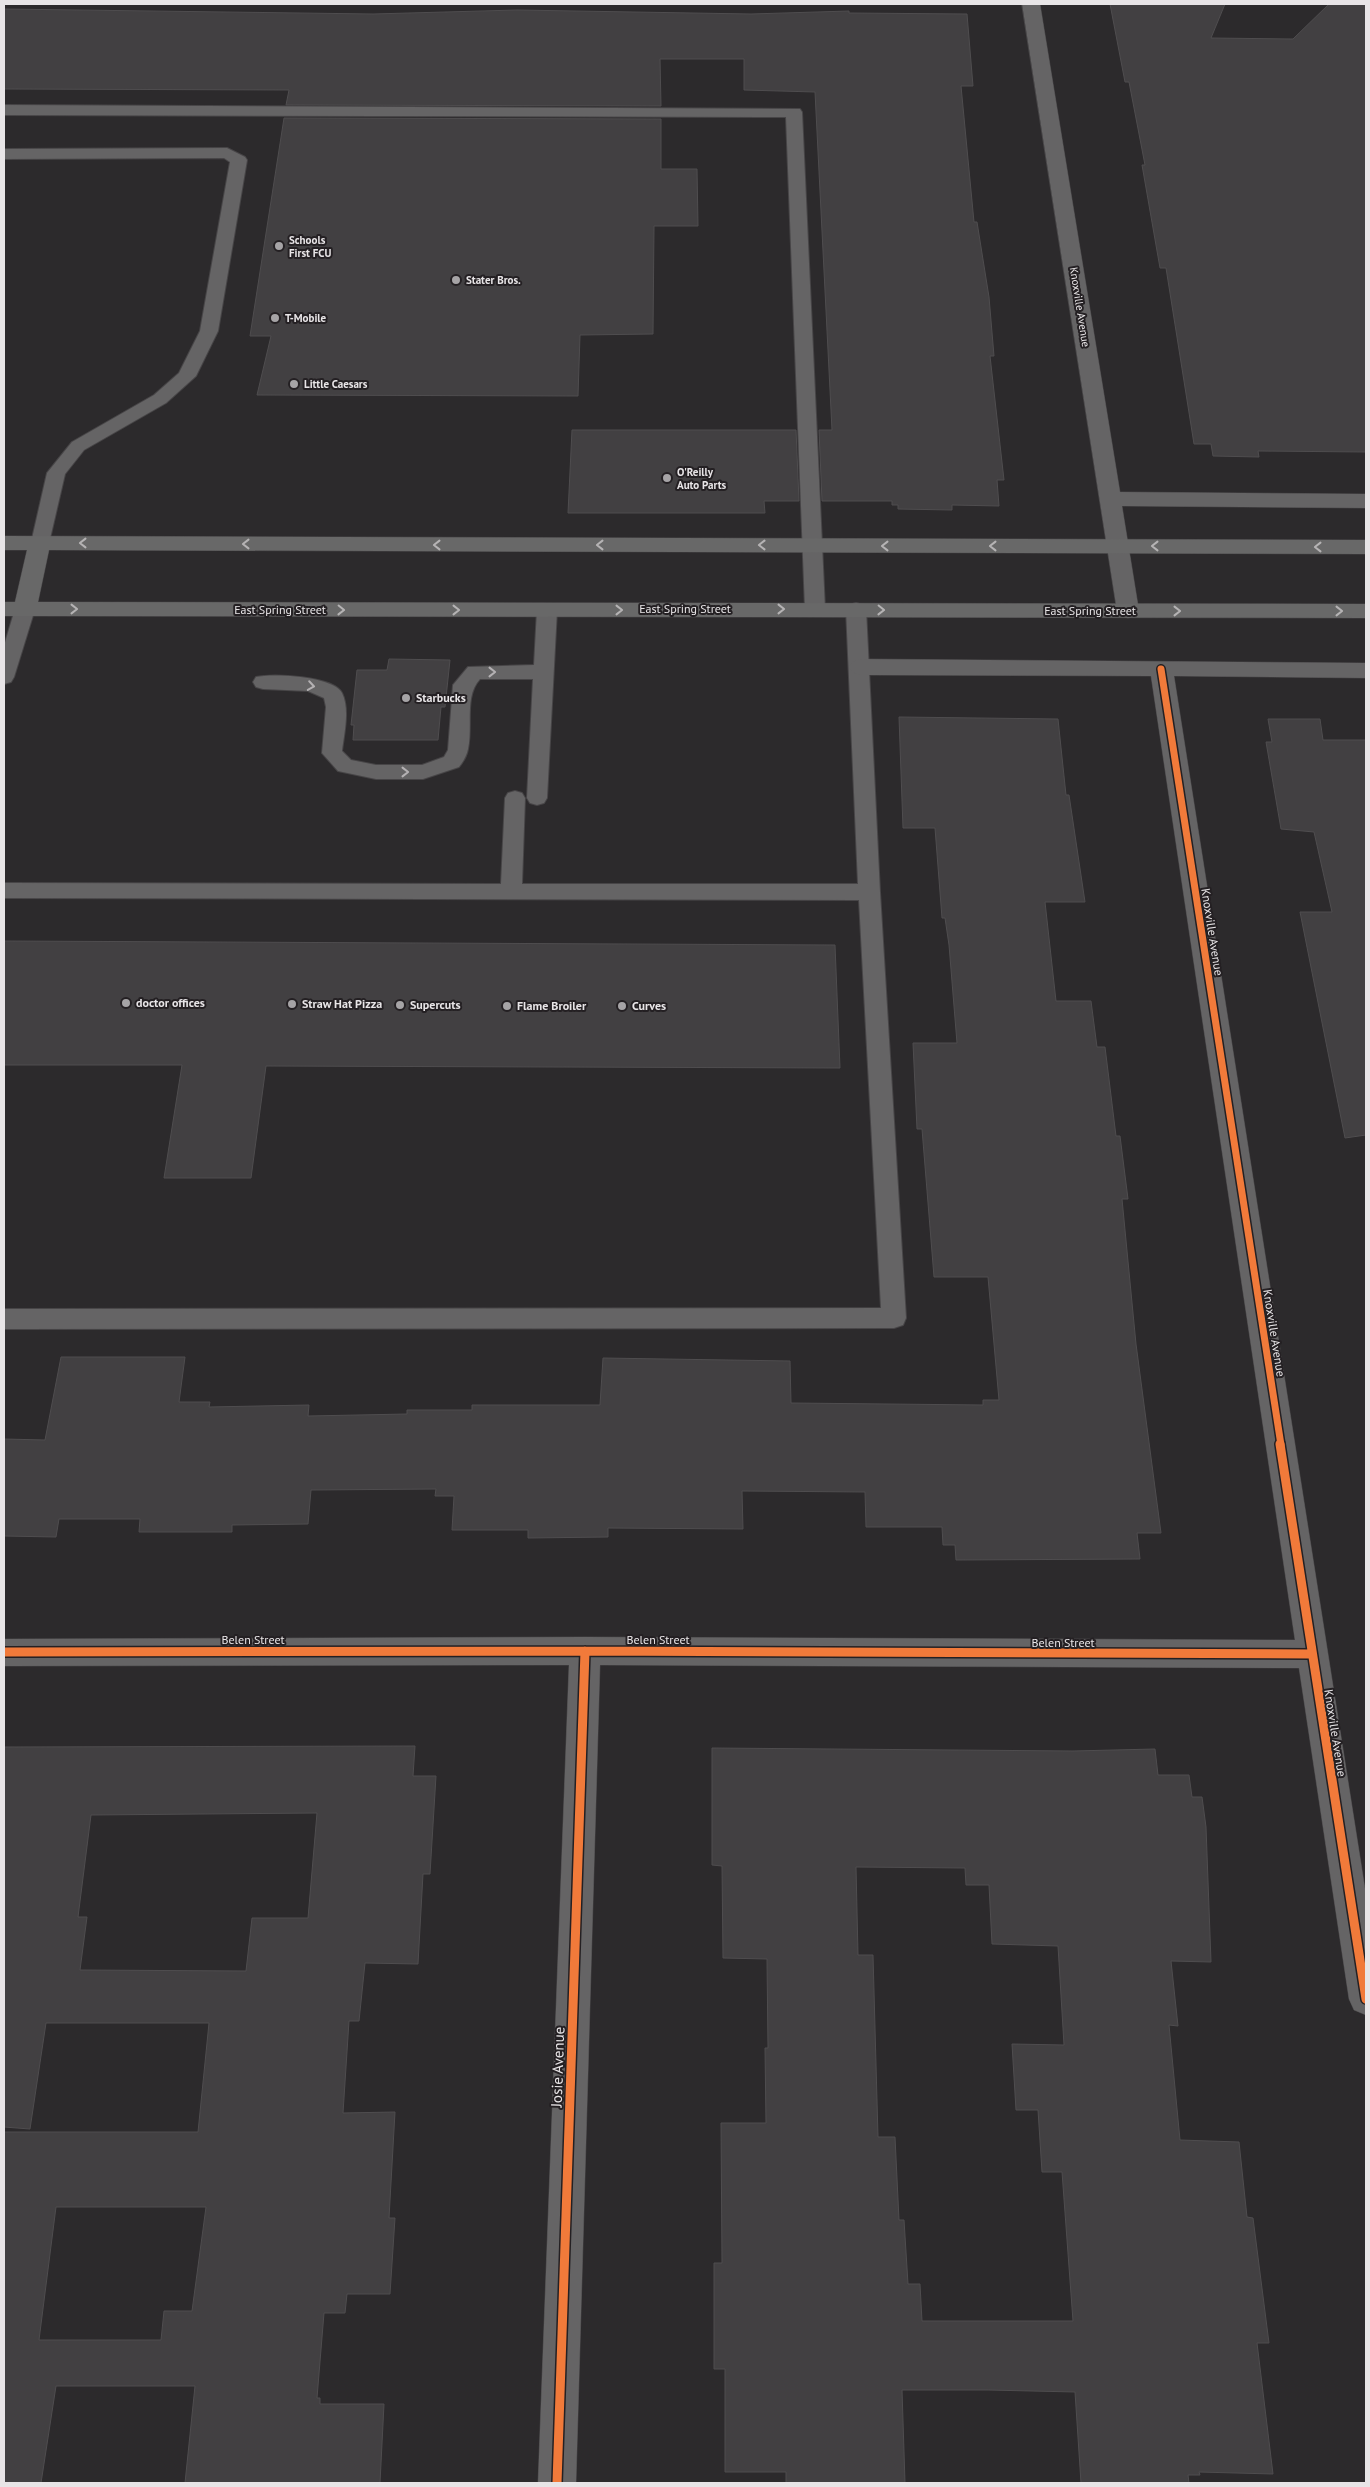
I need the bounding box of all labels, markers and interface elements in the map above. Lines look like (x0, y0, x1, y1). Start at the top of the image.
place label: Schools First FCU (289, 233, 331, 260)
marker: Schools First FCU (273, 240, 285, 252)
street label: Knoxville Avenue (1067, 266, 1093, 348)
place label: Stater Bros. (466, 273, 521, 287)
marker: Stater Bros. (450, 274, 462, 286)
place label: T-Mobile (285, 311, 327, 325)
marker: T-Mobile (269, 312, 281, 324)
place label: Little Caesars (304, 377, 368, 391)
marker: Little Caesars (288, 378, 300, 390)
place label: O'Reilly Auto Parts (677, 465, 727, 492)
marker: O'Reilly Auto Parts (661, 472, 673, 484)
one-way arrow (79, 538, 86, 548)
one-way arrow (241, 539, 249, 549)
one-way arrow (433, 540, 440, 550)
one-way arrow (595, 540, 603, 550)
one-way arrow (758, 540, 766, 550)
one-way arrow (881, 541, 889, 551)
one-way arrow (988, 541, 996, 551)
one-way arrow (1151, 541, 1158, 551)
one-way arrow (1313, 542, 1321, 552)
street label: East Spring Street (639, 601, 731, 616)
street label: East Spring Street (234, 602, 326, 617)
street label: East Spring Street (1044, 603, 1136, 618)
one-way arrow (70, 604, 78, 614)
one-way arrow (615, 604, 623, 615)
one-way arrow (778, 604, 785, 614)
one-way arrow (877, 604, 885, 615)
one-way arrow (338, 605, 346, 615)
one-way arrow (452, 605, 460, 615)
one-way arrow (1174, 606, 1181, 616)
one-way arrow (1336, 606, 1344, 616)
one-way arrow (488, 667, 496, 677)
one-way arrow (307, 680, 316, 690)
place label: Starbucks (416, 690, 466, 705)
marker: Starbucks (400, 692, 412, 704)
one-way arrow (402, 767, 409, 777)
street label: Knoxville Avenue (1198, 887, 1227, 977)
place label: doctor offices (136, 995, 205, 1010)
place label: Straw Hat Pizza (302, 996, 382, 1011)
marker: doctor offices (120, 997, 132, 1009)
place label: Supercuts (410, 997, 461, 1012)
marker: Straw Hat Pizza (286, 998, 298, 1010)
place label: Flame Broiler (517, 998, 587, 1013)
place label: Curves (632, 998, 666, 1013)
marker: Supercuts (394, 999, 406, 1011)
marker: Flame Broiler (501, 1000, 513, 1012)
marker: Curves (616, 1000, 628, 1012)
street label: Knoxville Avenue (1260, 1288, 1289, 1378)
street label: Belen Street (221, 1632, 285, 1647)
street label: Belen Street (626, 1632, 690, 1647)
street label: Belen Street (1031, 1635, 1095, 1650)
street label: Knoxville Avenue (1321, 1688, 1350, 1778)
street label: Josie Avenue (547, 2026, 568, 2109)

